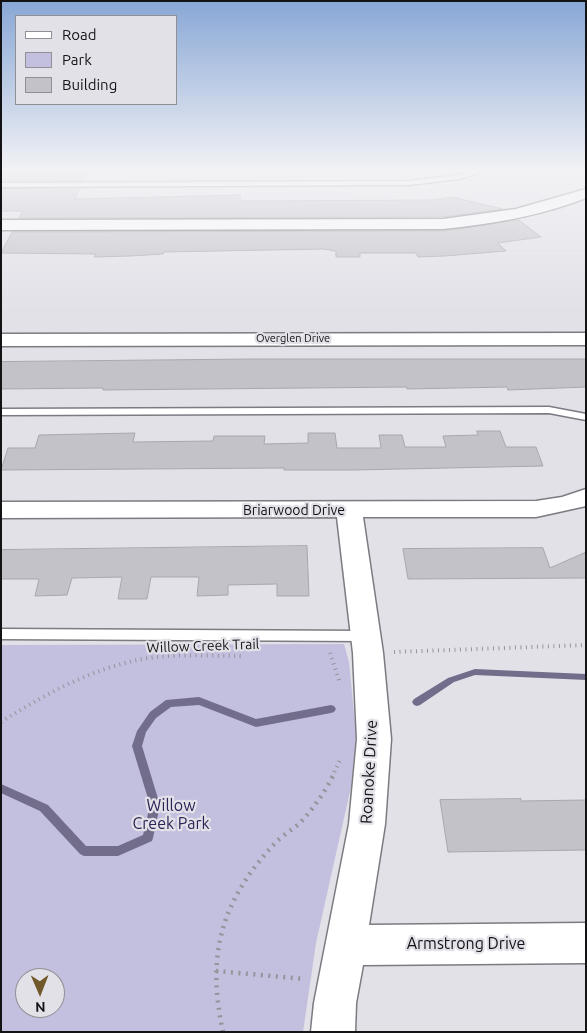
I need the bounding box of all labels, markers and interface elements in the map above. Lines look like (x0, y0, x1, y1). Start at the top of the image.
legend (15, 15, 178, 105)
text: Road (62, 26, 97, 43)
text: Park (62, 51, 92, 68)
text: Building (62, 76, 117, 93)
street label: Overglen Drive (256, 331, 330, 345)
street label: Briarwood Drive (243, 502, 345, 518)
street label: Willow Creek Trail (146, 636, 260, 656)
street label: Roanoke Drive (357, 719, 381, 825)
park label: Willow Creek Park (132, 796, 210, 834)
street label: Armstrong Drive (407, 934, 525, 954)
north arrow (15, 968, 65, 1018)
text: N (35, 999, 46, 1015)

